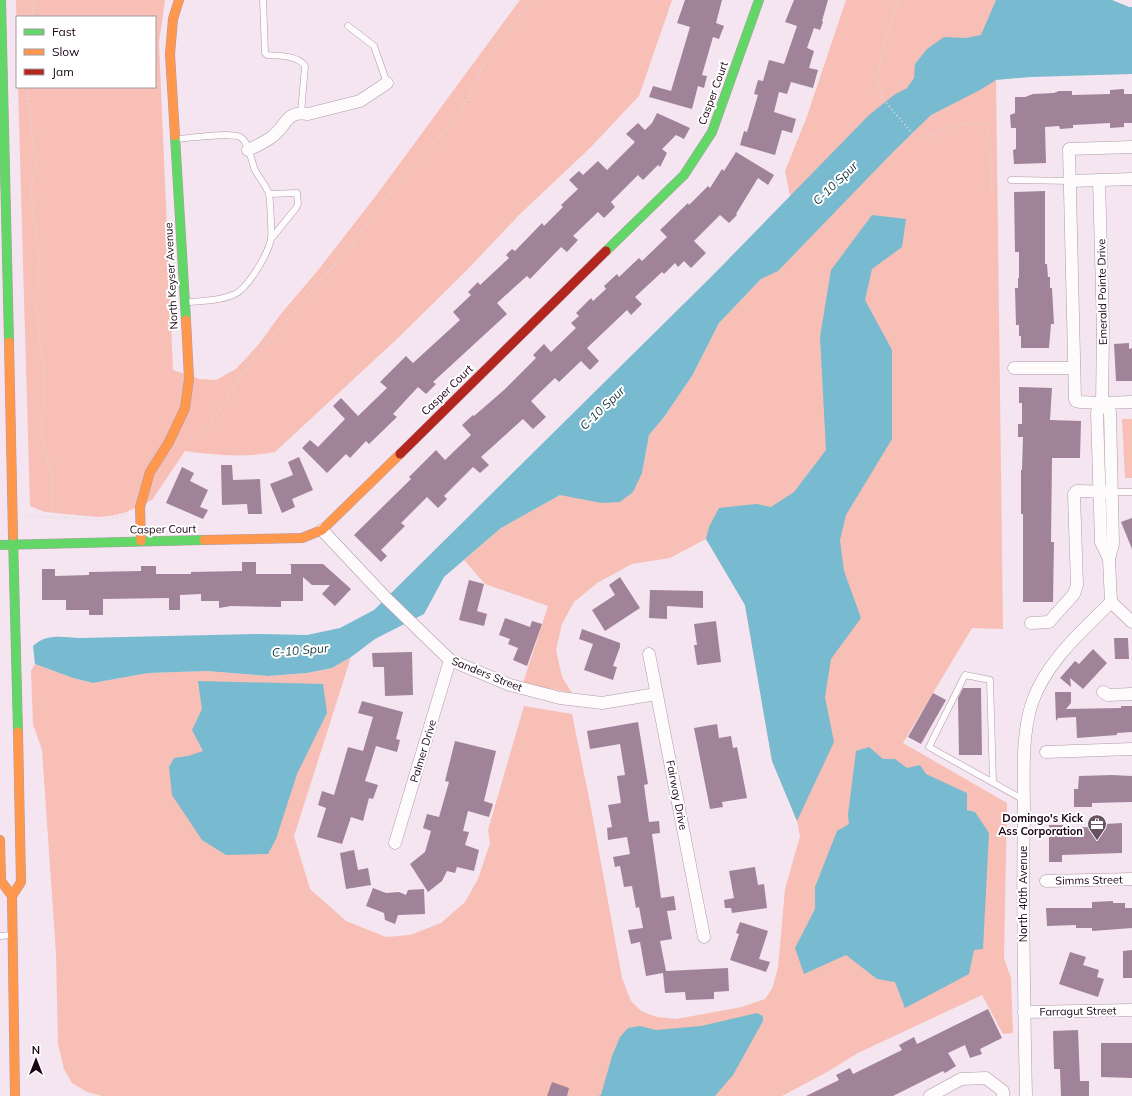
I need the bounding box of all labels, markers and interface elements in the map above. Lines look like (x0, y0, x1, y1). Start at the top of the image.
legend (16, 16, 156, 88)
text: Fast (52, 24, 76, 39)
text: Slow (52, 44, 80, 59)
street label: Casper Court (695, 59, 731, 127)
text: Jam (52, 64, 74, 79)
water label: C-10 Spur (809, 158, 861, 208)
street label: North Keyser Avenue (161, 222, 181, 330)
street label: Emerald Pointe Drive (1094, 239, 1110, 345)
street label: Casper Court (418, 362, 476, 418)
water label: C-10 Spur (576, 383, 628, 433)
street label: Casper Court (130, 521, 197, 537)
water label: C-10 Spur (271, 640, 329, 660)
street label: Sanders Street (450, 653, 525, 695)
street label: Palmer Drive (407, 718, 439, 784)
street label: Fairway Drive (663, 759, 691, 831)
place label: Domingo's Kick Ass Corporation (998, 811, 1084, 838)
office icon: Domingo's Kick Ass Corporation (1086, 813, 1108, 841)
street label: North 40th Avenue (1016, 846, 1030, 942)
street label: Simms Street (1055, 872, 1123, 888)
street label: Farragut Street (1039, 1003, 1117, 1019)
north arrow (16, 1040, 56, 1080)
text: N (32, 1043, 40, 1057)

